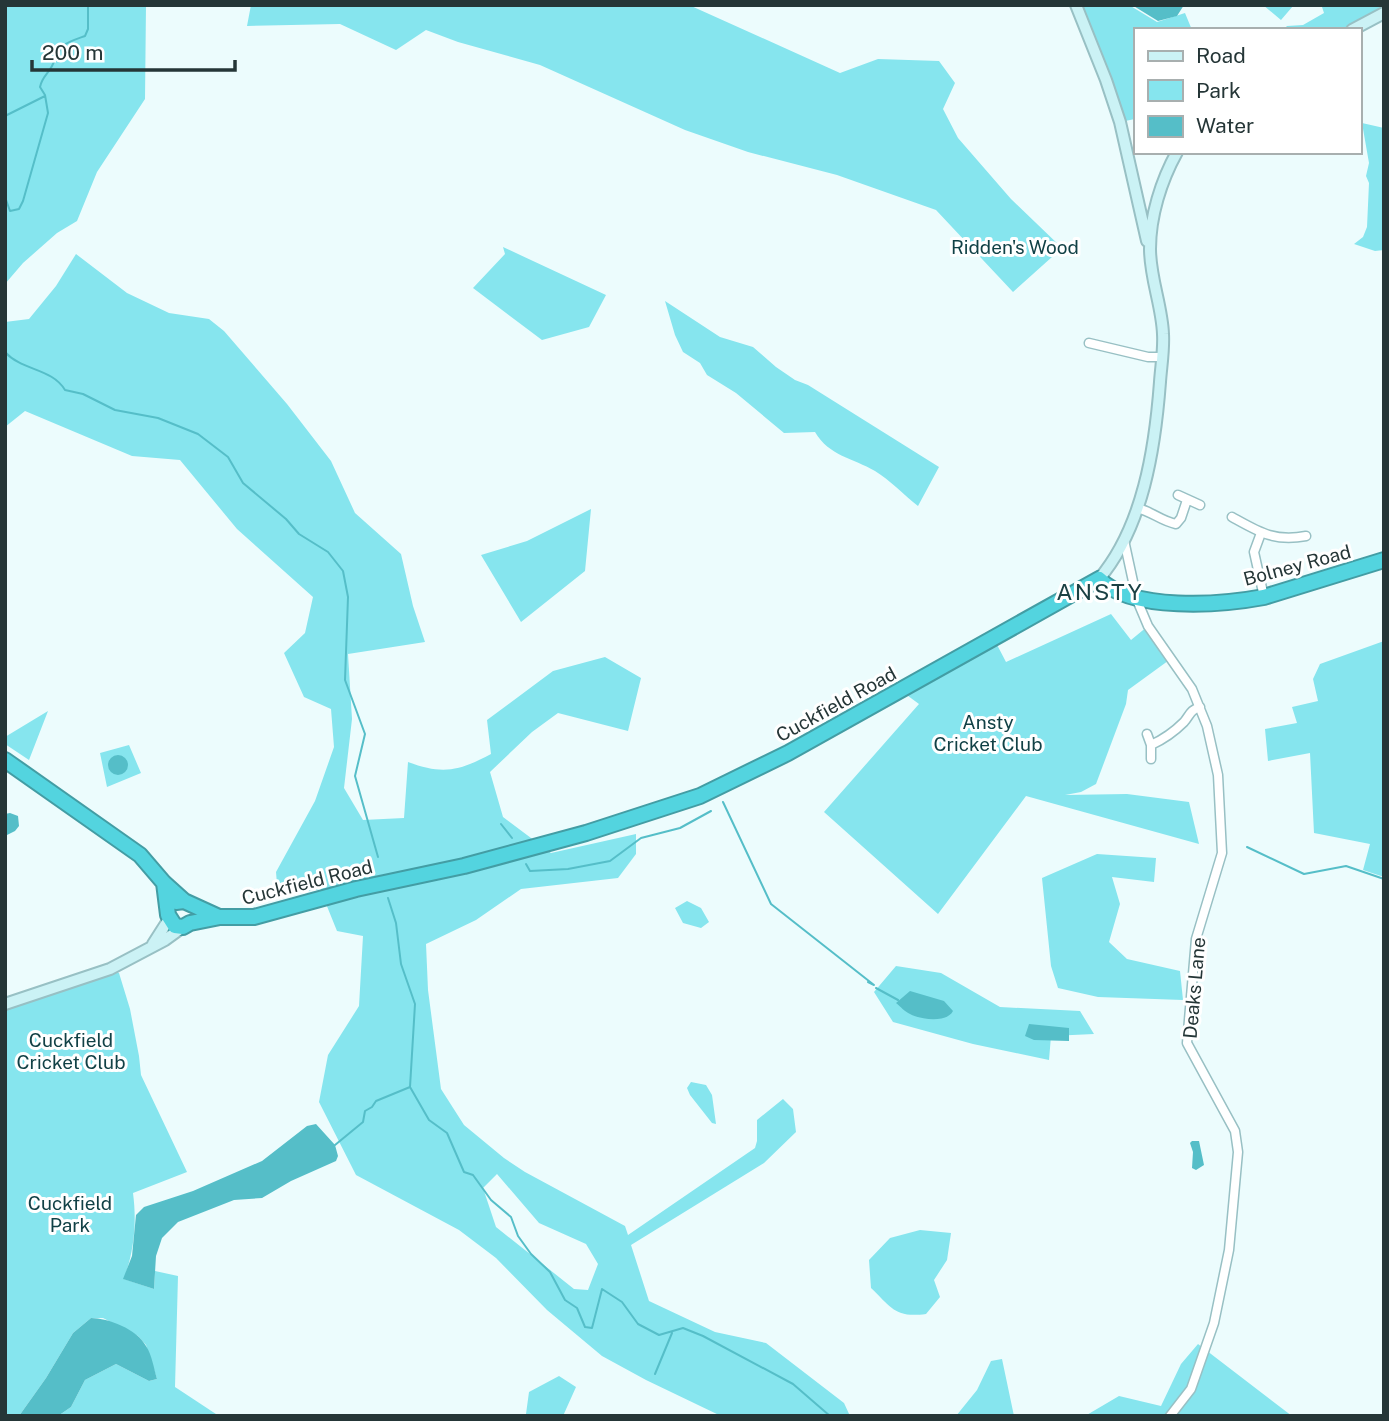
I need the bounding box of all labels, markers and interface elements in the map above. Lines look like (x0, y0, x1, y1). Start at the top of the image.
scale bar (32, 28, 234, 72)
legend (1134, 28, 1361, 154)
text: 200 m (42, 40, 103, 65)
text: Road (1196, 43, 1246, 68)
text: Park (1196, 78, 1241, 103)
text: Water (1196, 113, 1254, 138)
park label: Ridden's Wood (951, 236, 1079, 258)
street label: Bolney Road (1241, 540, 1353, 590)
district label: ANSTY (1056, 578, 1144, 605)
street label: Cuckfield Road (772, 662, 900, 746)
park label: Ansty Cricket Club (934, 711, 1043, 755)
street label: Cuckfield Road (239, 855, 375, 909)
street label: Deaks Lane (1179, 936, 1209, 1040)
park label: Cuckfield Cricket Club (17, 1029, 126, 1073)
park label: Cuckfield Park (28, 1192, 112, 1236)

